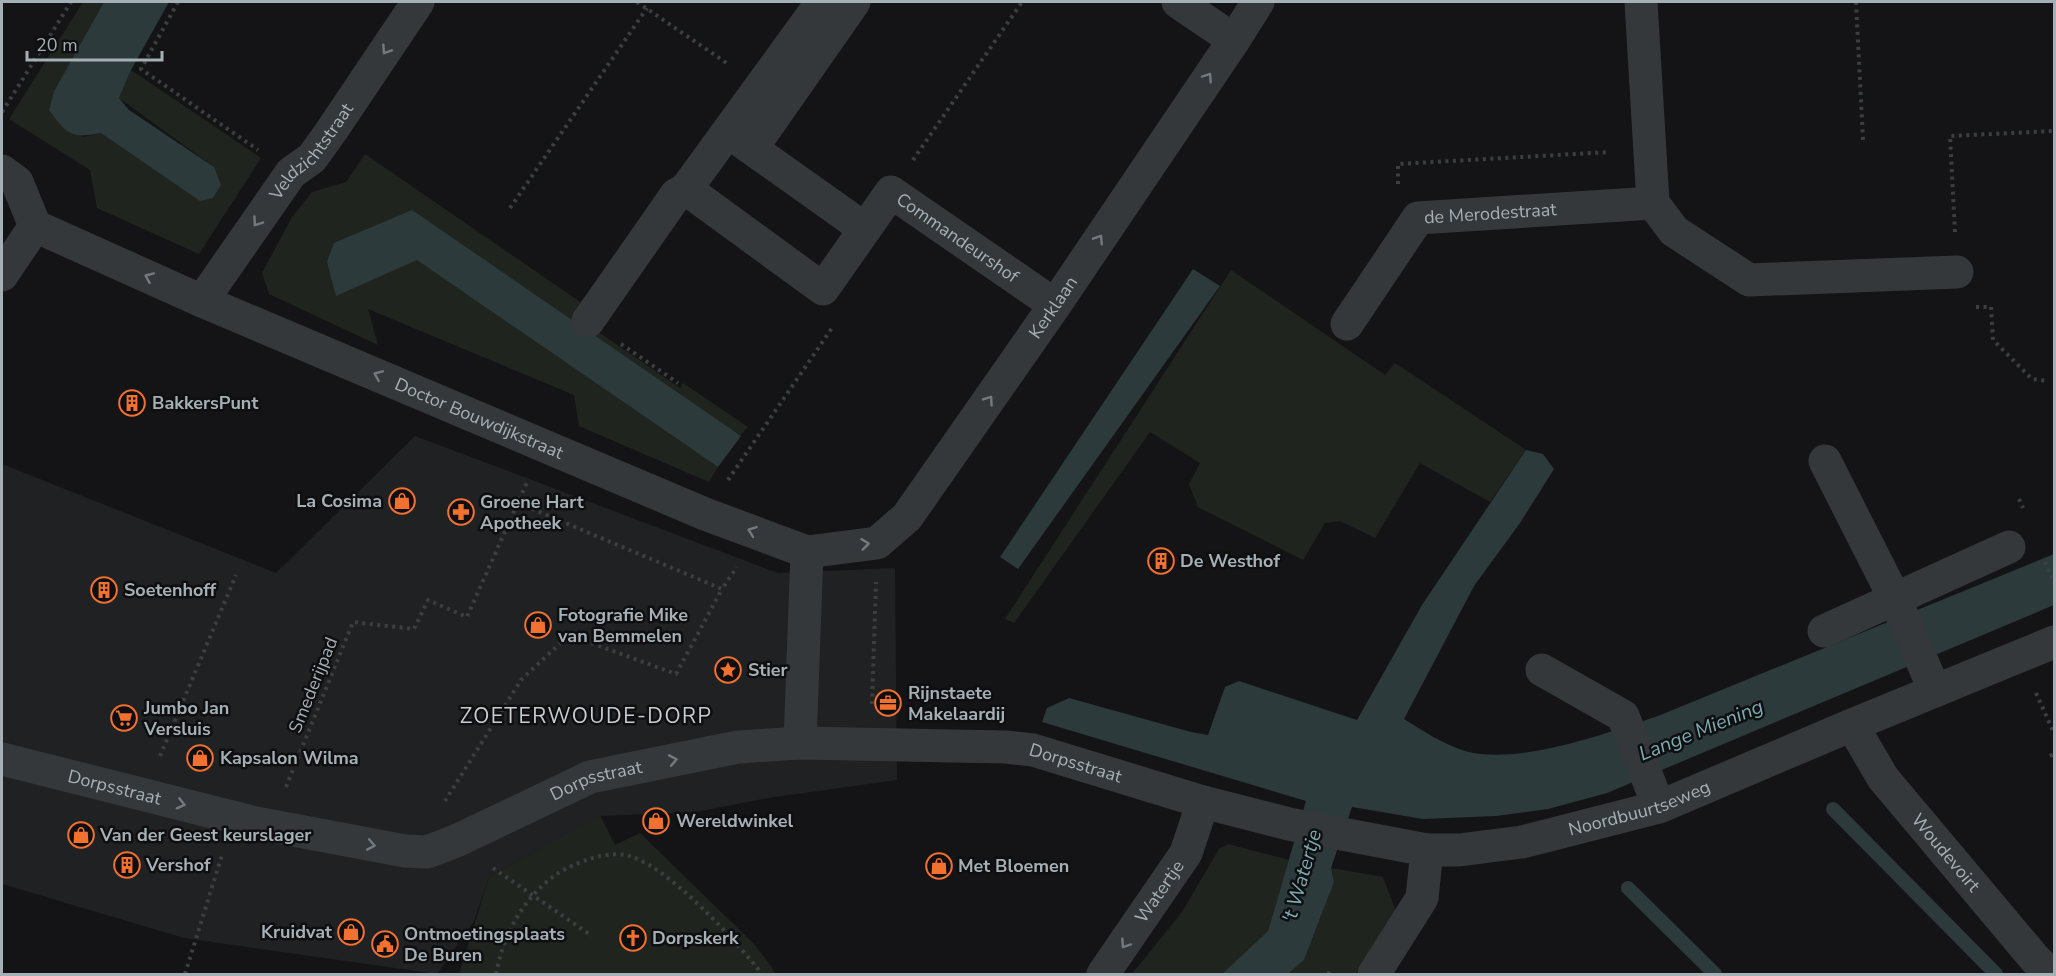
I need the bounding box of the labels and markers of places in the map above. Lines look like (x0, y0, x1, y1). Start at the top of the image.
building icon: BakkersPunt (117, 388, 147, 418)
place label: BakkersPunt (152, 391, 258, 415)
shop icon: La Cosima (387, 486, 417, 516)
place label: La Cosima (296, 489, 382, 513)
place label: Groene Hart Apotheek (480, 490, 584, 535)
pharmacy icon: Groene Hart Apotheek (446, 497, 476, 527)
building icon: De Westhof (1146, 546, 1176, 576)
place label: De Westhof (1180, 549, 1280, 573)
building icon: Soetenhoff (89, 575, 119, 605)
place label: Soetenhoff (124, 578, 216, 602)
place label: Fotografie Mike van Bemmelen (557, 603, 688, 648)
shop icon: Fotografie Mike van Bemmelen (523, 610, 553, 640)
place icon: Stier (713, 655, 743, 685)
place label: Stier (748, 658, 788, 682)
place label: Rijnstaete Makelaardij (908, 681, 1005, 726)
office icon: Rijnstaete Makelaardij (873, 688, 903, 718)
place label: Jumbo Jan Versluis (143, 696, 229, 741)
supermarket icon: Jumbo Jan Versluis (109, 703, 139, 733)
shop icon: Kapsalon Wilma (185, 743, 215, 773)
place label: Kapsalon Wilma (220, 746, 359, 770)
shop icon: Wereldwinkel (641, 806, 671, 836)
place label: Wereldwinkel (676, 809, 793, 833)
shop icon: Van der Geest keurslager (66, 820, 96, 850)
place label: Van der Geest keurslager (99, 823, 311, 847)
building icon: Vershof (112, 850, 142, 880)
shop icon: Met Bloemen (924, 851, 954, 881)
place label: Vershof (145, 853, 211, 877)
place label: Met Bloemen (958, 854, 1069, 878)
shop icon: Kruidvat (336, 917, 366, 947)
place label: Kruidvat (261, 920, 332, 944)
place label: Ontmoetingsplaats De Buren (404, 922, 565, 967)
church icon: Dorpskerk (618, 923, 648, 953)
place label: Dorpskerk (652, 926, 739, 950)
public building icon: Ontmoetingsplaats De Buren (370, 929, 400, 959)

